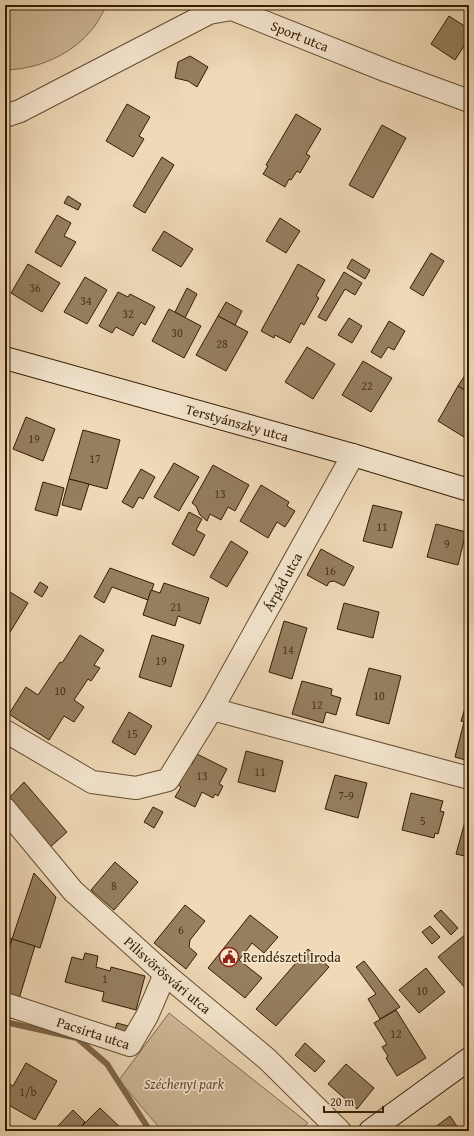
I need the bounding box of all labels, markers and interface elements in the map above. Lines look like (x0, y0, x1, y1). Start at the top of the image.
street label: Sport utca (268, 16, 332, 57)
house number: 36 (29, 279, 41, 296)
house number: 34 (80, 292, 92, 309)
house number: 32 (122, 305, 134, 322)
house number: 30 (171, 324, 183, 341)
house number: 28 (216, 335, 228, 352)
house number: 22 (361, 377, 373, 394)
street label: Terstyánszky utca (183, 399, 291, 447)
house number: 19 (28, 430, 40, 447)
house number: 17 (89, 450, 101, 467)
house number: 13 (214, 485, 226, 502)
house number: 11 (376, 518, 388, 535)
house number: 9 (444, 535, 450, 552)
street label: Árpád utca (258, 549, 307, 615)
house number: 16 (324, 562, 336, 579)
house number: 21 (170, 598, 182, 615)
house number: 14 (282, 641, 294, 658)
house number: 19 (155, 652, 167, 669)
house number: 10 (54, 682, 66, 699)
house number: 10 (373, 687, 385, 704)
house number: 12 (311, 696, 323, 713)
house number: 15 (126, 725, 138, 742)
house number: 11 (254, 763, 266, 780)
house number: 13 (196, 767, 208, 784)
house number: 7-9 (338, 787, 354, 804)
house number: 5 (420, 812, 426, 829)
house number: 8 (111, 877, 117, 894)
house number: 6 (178, 921, 184, 938)
street label: Pilisvörösvári utca (120, 932, 216, 1019)
public building icon: Rendészeti Iroda (218, 946, 240, 968)
place label: Rendészeti Iroda (243, 947, 341, 967)
house number: 1 (102, 970, 108, 987)
house number: 10 (416, 982, 428, 999)
street label: Pacsirta utca (54, 1012, 133, 1054)
house number: 12 (390, 1025, 402, 1042)
park label: Széchenyi park (144, 1074, 225, 1094)
house number: 1/b (19, 1083, 37, 1100)
scale bar (324, 1088, 383, 1114)
text: 20 m (330, 1093, 354, 1110)

